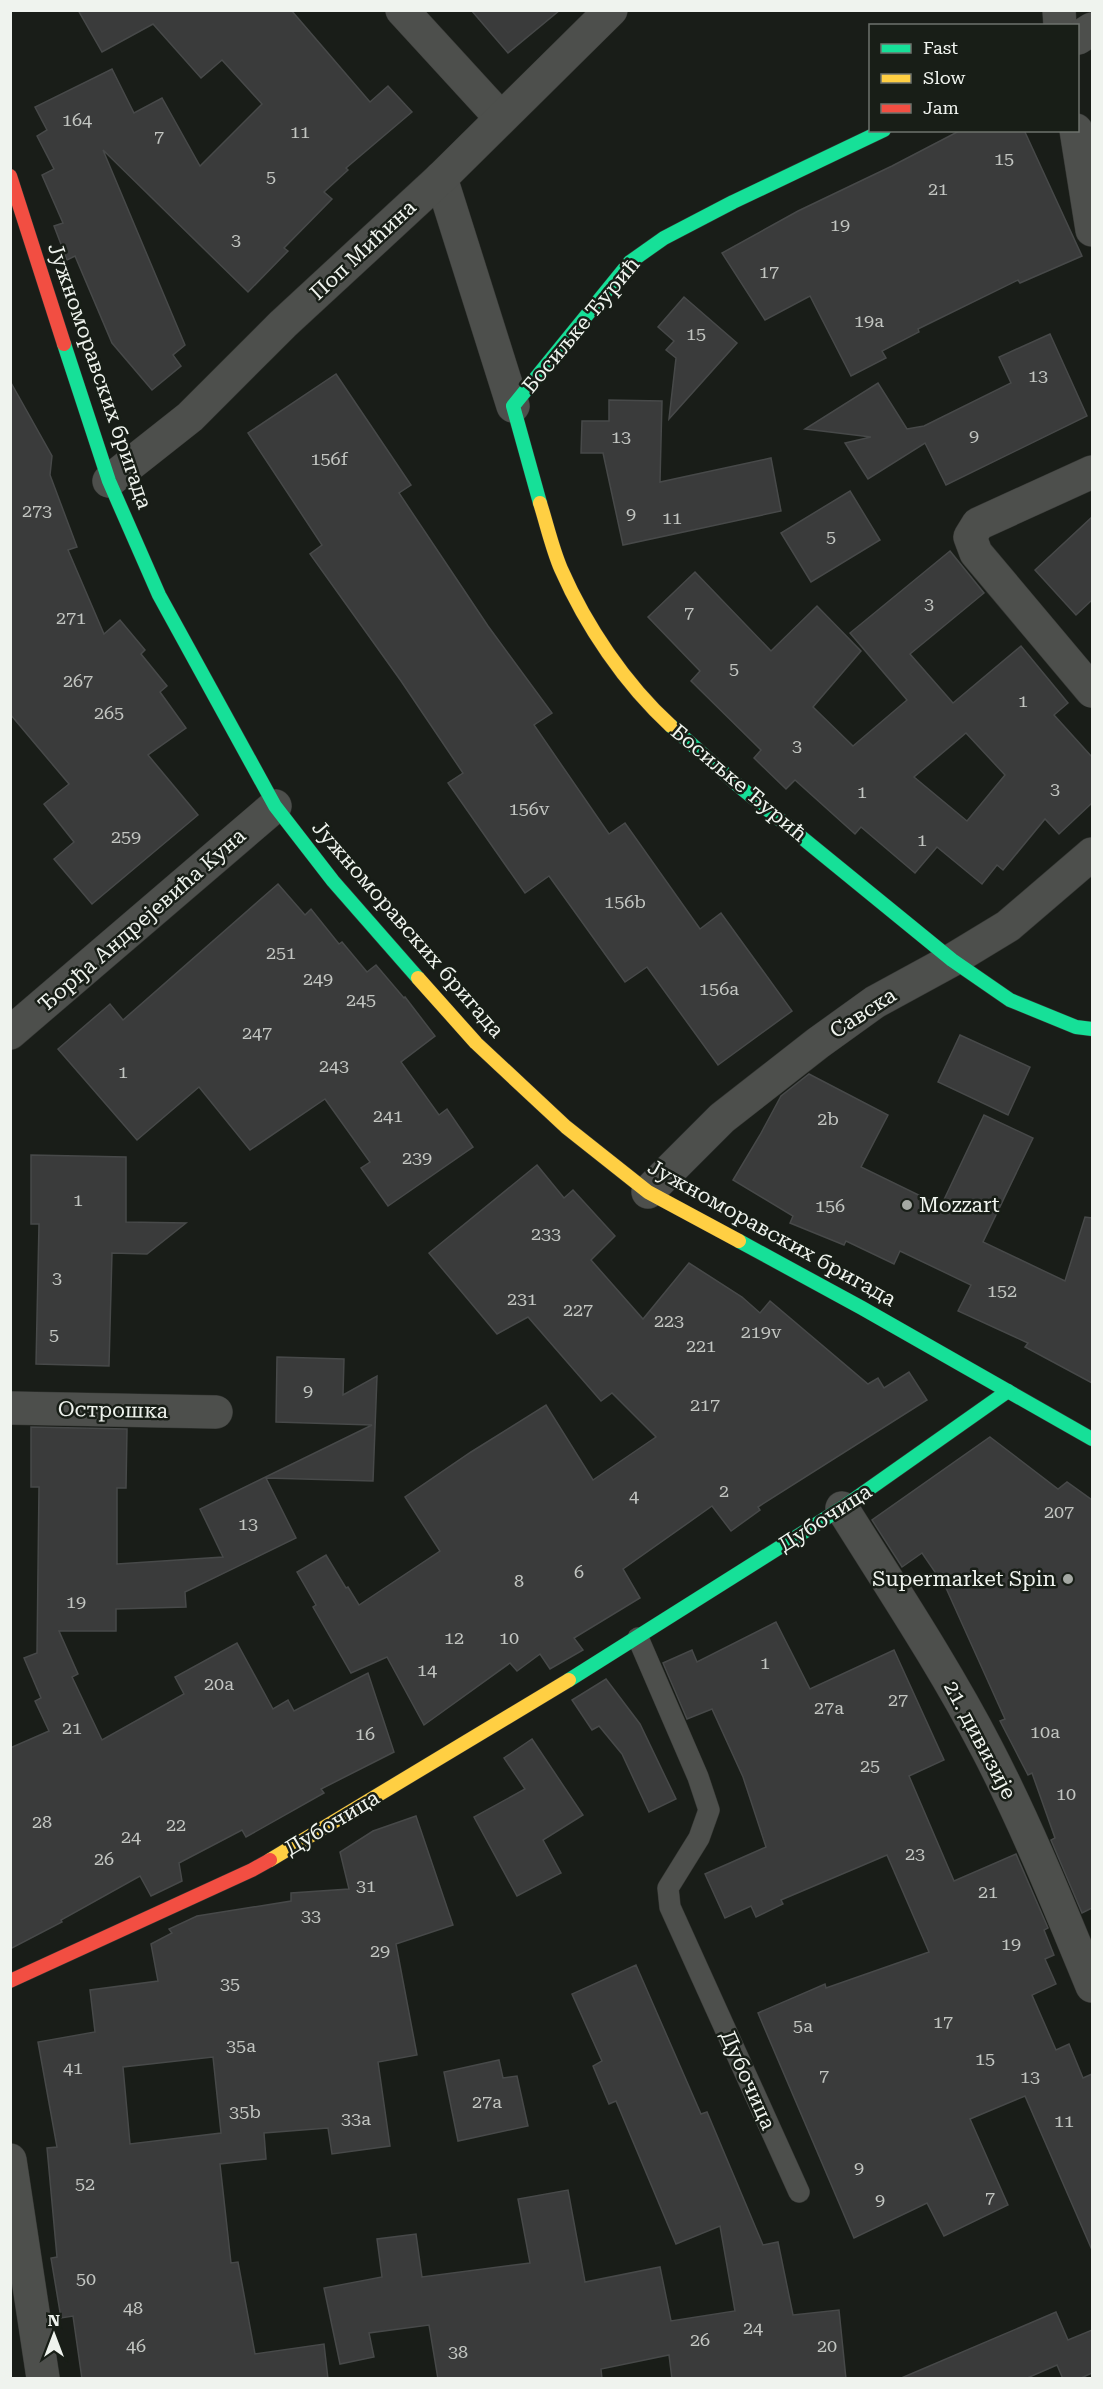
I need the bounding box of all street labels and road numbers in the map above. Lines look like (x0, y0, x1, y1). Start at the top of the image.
street label: Поп Мићина (305, 195, 421, 305)
street label: Јужноморавских бригада (43, 240, 157, 513)
street label: Босиљке Ђурић (517, 252, 645, 398)
street label: Босиљке Ђурић (666, 719, 812, 847)
street label: Јужноморавских бригада (307, 816, 509, 1043)
street label: Ђорђа Андрејевића Куна (34, 823, 251, 1016)
street label: Савска (825, 982, 901, 1043)
street label: Јужноморавских бригада (644, 1155, 901, 1312)
street label: Острошка (58, 1397, 169, 1423)
street label: Дубочица (774, 1479, 877, 1557)
street label: 21. дивизије (939, 1677, 1021, 1803)
street label: Дубочица (280, 1785, 384, 1861)
street label: Дубочица (715, 2027, 781, 2134)

